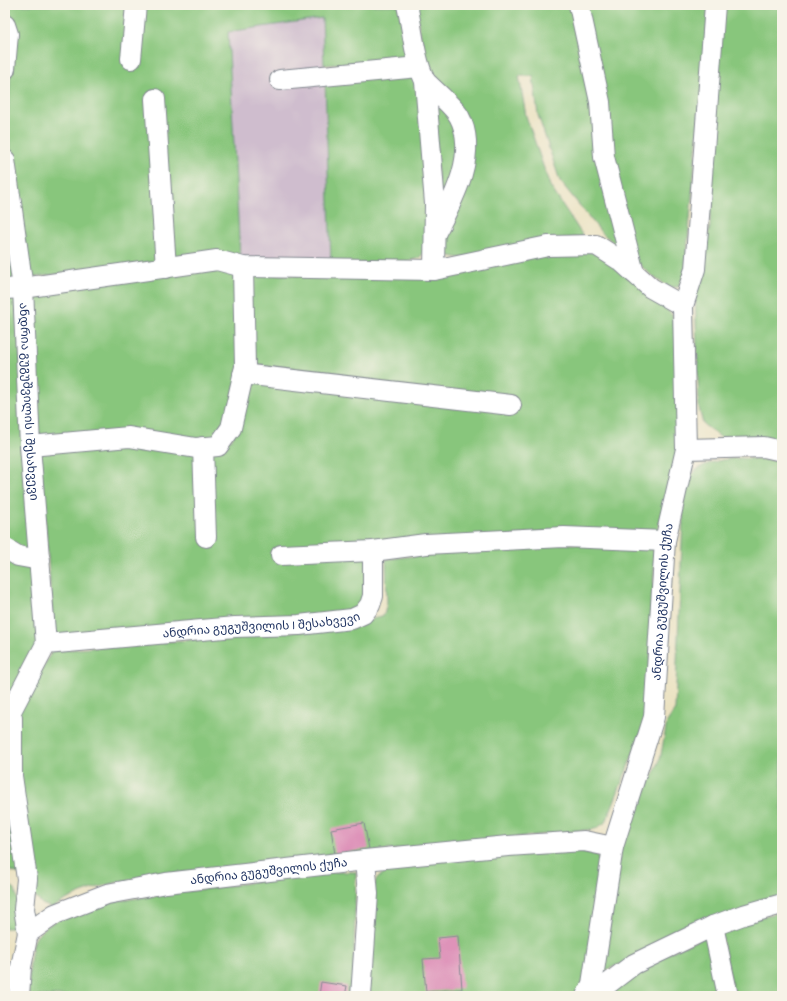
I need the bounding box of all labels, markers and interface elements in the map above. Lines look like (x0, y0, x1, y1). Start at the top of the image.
street label: ანდრია გუგუშვილის I შესახვევი (16, 302, 43, 501)
street label: ანდრია გუგუშვილის ქუჩა (647, 521, 677, 681)
street label: ანდრია გუგუშვილის I შესახვევი (162, 607, 363, 641)
street label: ანდრია გუგუშვილის ქუჩა (189, 853, 348, 888)

